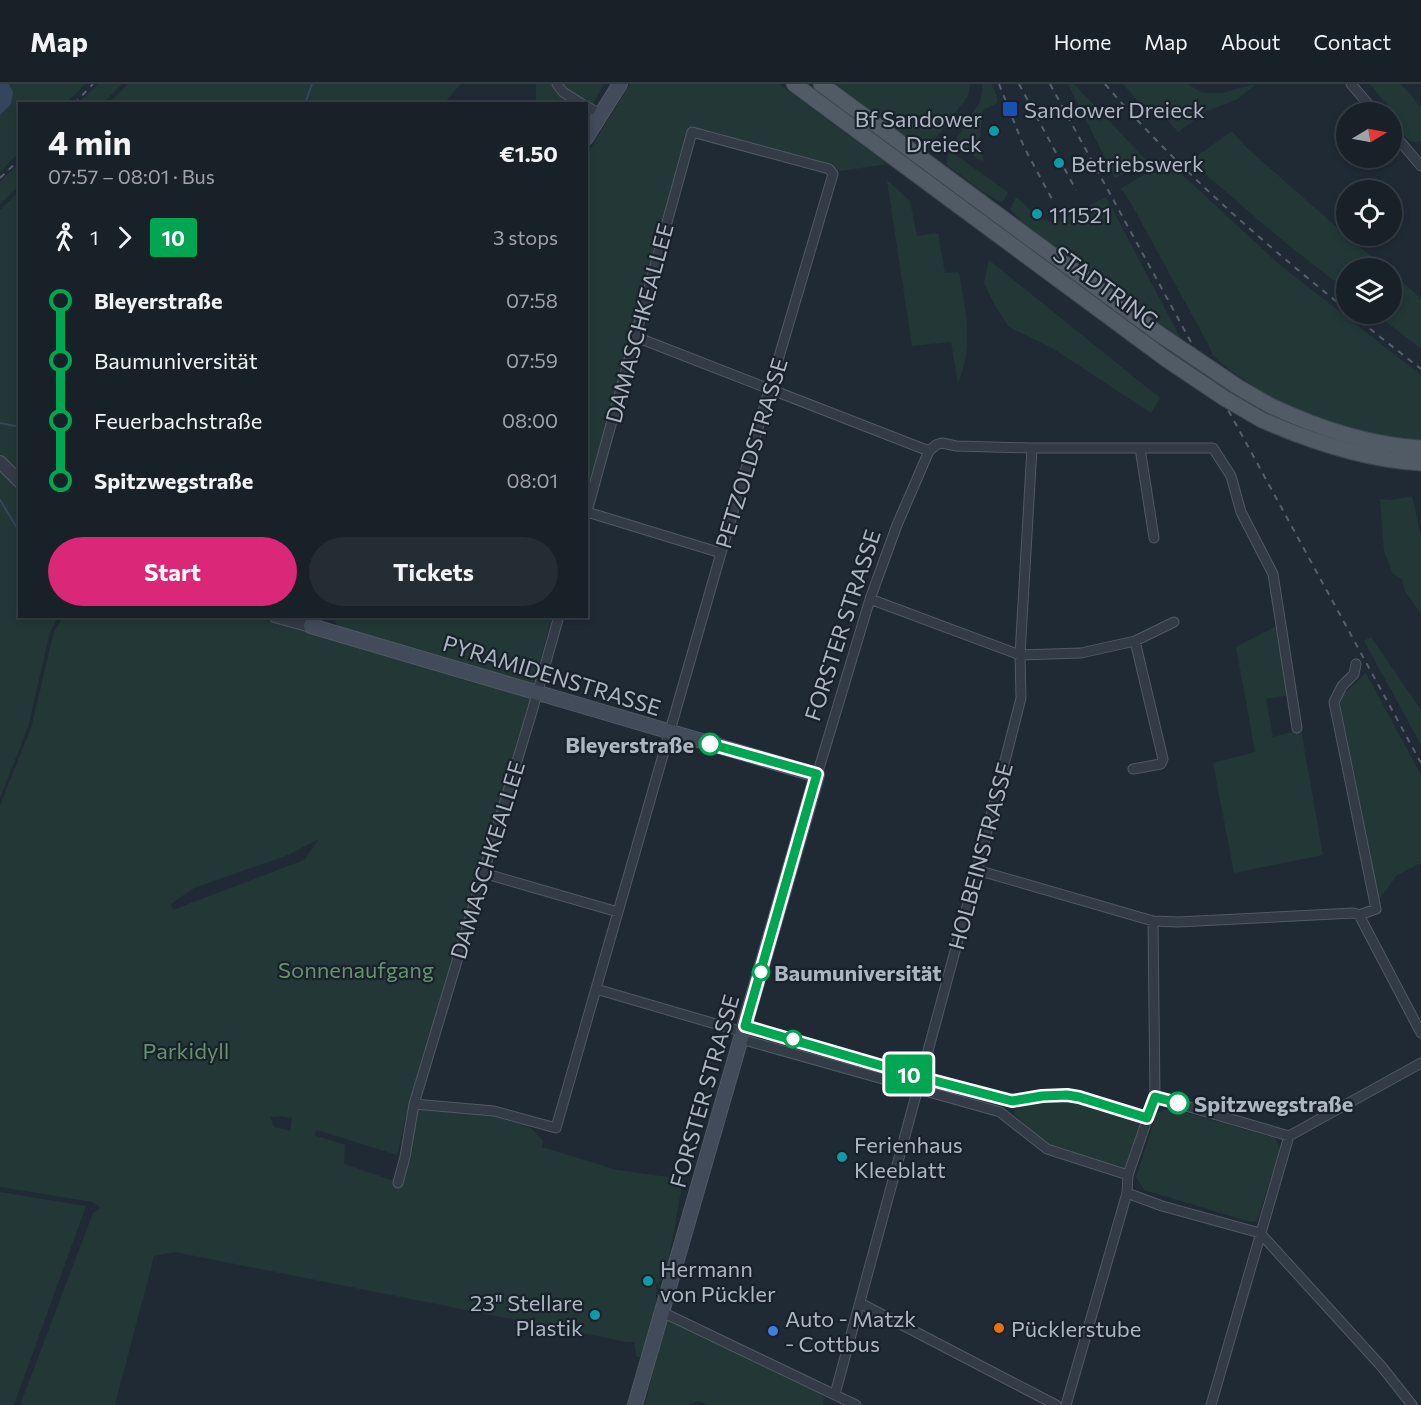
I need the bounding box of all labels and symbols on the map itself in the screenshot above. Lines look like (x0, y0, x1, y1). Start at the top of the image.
place label: Sandower Dreieck (1024, 96, 1205, 123)
marker: Sandower Dreieck (1001, 100, 1019, 118)
north arrow (1336, 102, 1402, 168)
place label: Bf Sandower Dreieck (855, 105, 982, 157)
marker: Bf Sandower Dreieck (987, 124, 1001, 138)
place label: Betriebswerk (1071, 150, 1204, 177)
marker: Betriebswerk (1052, 156, 1066, 170)
place label: 111521 (1049, 201, 1111, 228)
marker: 111521 (1030, 207, 1044, 221)
street label: DAMASCHKEALLEE (599, 220, 679, 426)
street label: STADTRING (1048, 240, 1164, 334)
street label: PETZOLDSTRASSE (709, 355, 793, 551)
street label: FORSTER STRASSE (798, 526, 886, 724)
street label: PYRAMIDENSTRASSE (440, 629, 664, 721)
place label: Bleyerstraße (565, 731, 694, 758)
marker: Bleyerstraße (699, 733, 721, 755)
street label: DAMASCHKEALLEE (444, 758, 530, 962)
street label: HOLBEINSTRASSE (942, 760, 1018, 952)
park label: Sonnenaufgang (278, 956, 434, 983)
place label: Baumuniversität (774, 959, 942, 986)
marker: Baumuniversität (752, 963, 770, 981)
street label: FORSTER STRASSE (664, 991, 744, 1191)
unlabelled marker (784, 1030, 802, 1048)
park label: Parkidyll (143, 1037, 229, 1064)
line badge: 10 (882, 1054, 936, 1094)
place label: Spitzwegstraße (1194, 1090, 1353, 1117)
marker: Spitzwegstraße (1167, 1092, 1189, 1114)
place label: Ferienhaus Kleeblatt (854, 1131, 963, 1183)
marker: Ferienhaus Kleeblatt (835, 1150, 849, 1164)
place label: Hermann von Pückler (660, 1255, 776, 1307)
marker: Hermann von Pückler (641, 1274, 655, 1288)
place label: 23" Stellare Plastik (470, 1289, 583, 1341)
place label: Auto - Matzk - Cottbus (785, 1305, 916, 1357)
marker: 23" Stellare Plastik (588, 1308, 602, 1322)
place label: Pücklerstube (1011, 1315, 1141, 1342)
marker: Pücklerstube (992, 1321, 1006, 1335)
marker: Auto - Matzk - Cottbus (766, 1324, 780, 1338)

